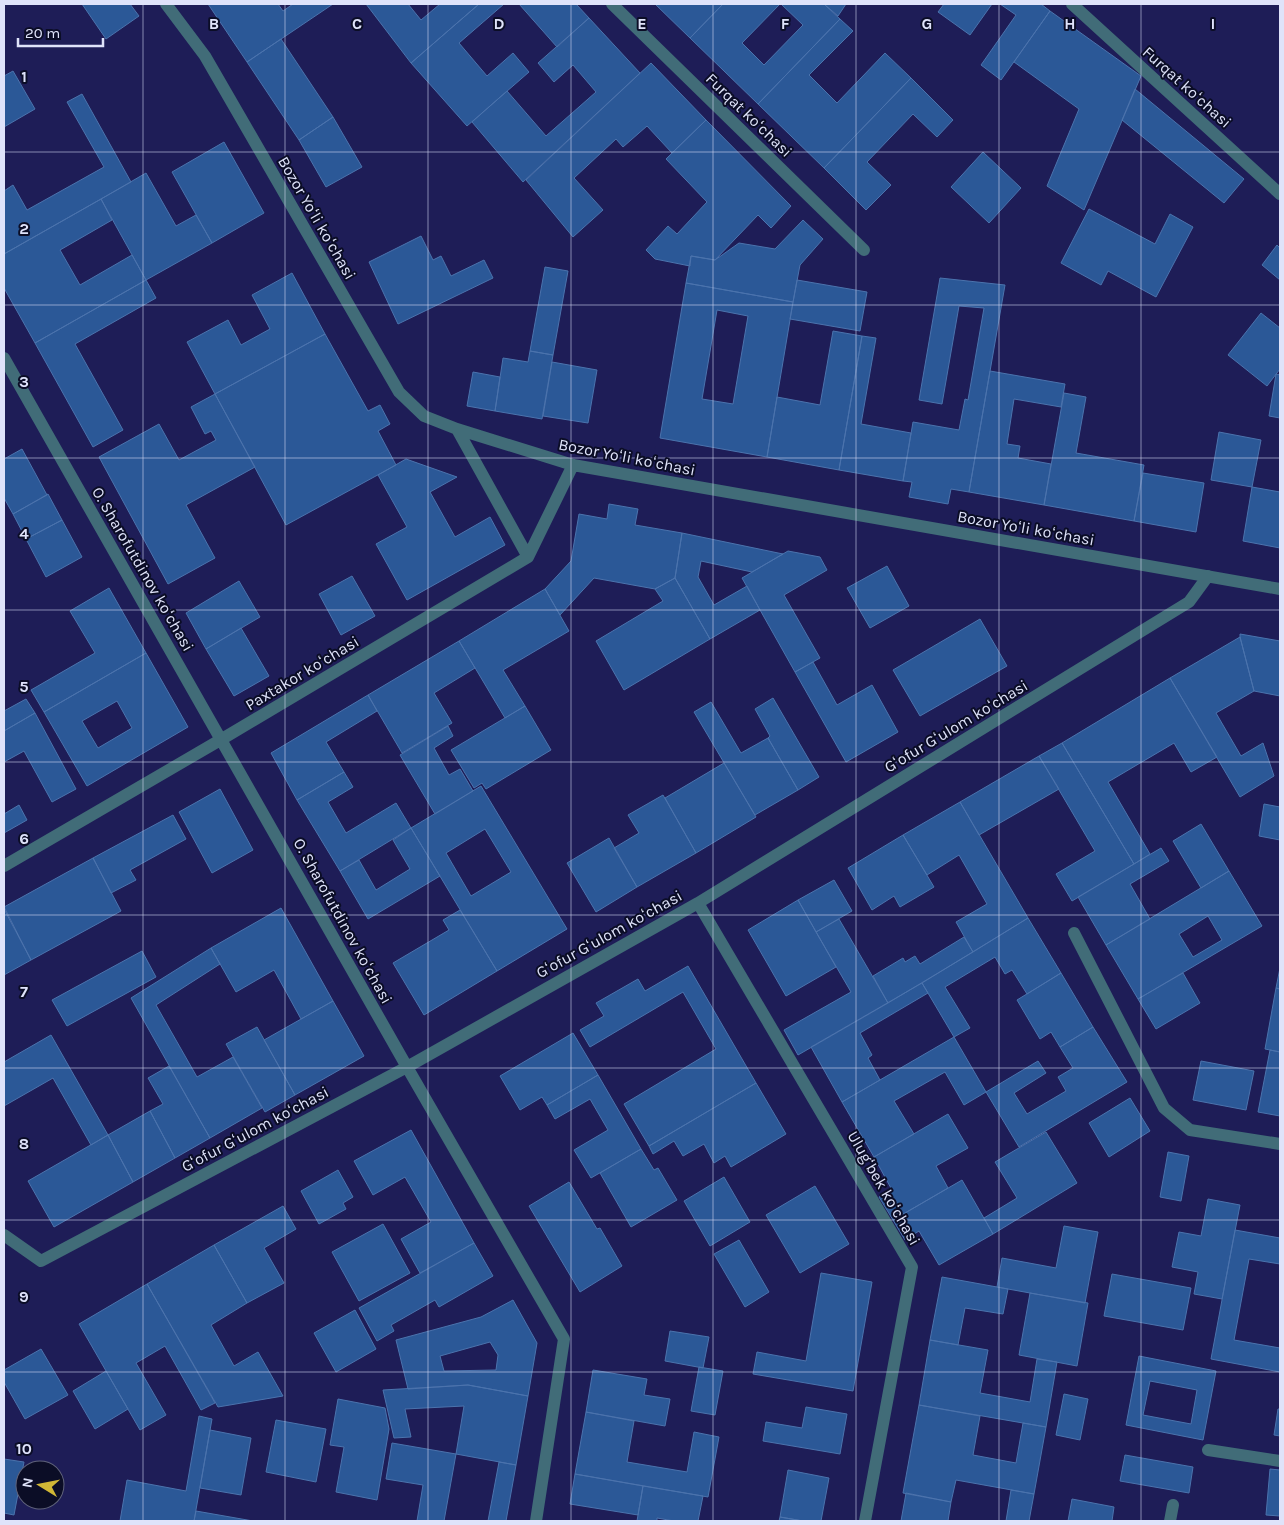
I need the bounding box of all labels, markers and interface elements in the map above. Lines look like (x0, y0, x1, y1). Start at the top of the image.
text: B (209, 14, 219, 33)
text: C (352, 14, 362, 33)
text: D (494, 14, 505, 33)
text: E (637, 14, 647, 33)
text: F (781, 14, 790, 33)
text: G (922, 14, 932, 33)
text: H (1064, 14, 1076, 33)
text: I (1211, 14, 1215, 33)
scale bar (18, 15, 102, 47)
text: 20 m (25, 24, 60, 42)
street label: Furqat koʻchasi (1139, 42, 1235, 132)
text: 1 (21, 67, 27, 86)
street label: Furqat koʻchasi (702, 69, 796, 161)
street label: Bozor Yoʻli koʻchasi (274, 153, 360, 283)
text: 2 (19, 219, 29, 238)
text: 3 (19, 372, 29, 391)
street label: Bozor Yoʻli koʻchasi (557, 434, 697, 480)
street label: O. Sharofutdinov koʻchasi (88, 483, 198, 655)
street label: Bozor Yoʻli koʻchasi (956, 507, 1096, 549)
text: 4 (19, 524, 29, 543)
street label: Paxtakor koʻchasi (242, 632, 362, 714)
street label: Gʻofur Gʻulom koʻchasi (881, 676, 1031, 776)
text: 5 (19, 677, 29, 696)
text: 6 (19, 829, 29, 848)
street label: O. Sharofutdinov koʻchasi (289, 835, 397, 1007)
street label: Gʻofur Gʻulom koʻchasi (533, 886, 685, 982)
text: 7 (20, 982, 28, 1001)
street label: Gʻofur Gʻulom koʻchasi (178, 1082, 332, 1176)
street label: Ulugʻbek koʻchasi (844, 1127, 924, 1249)
text: 8 (19, 1134, 29, 1153)
text: 9 (19, 1287, 29, 1306)
text: 10 (16, 1439, 32, 1458)
north arrow (15, 1460, 65, 1510)
text: N (18, 1476, 37, 1489)

